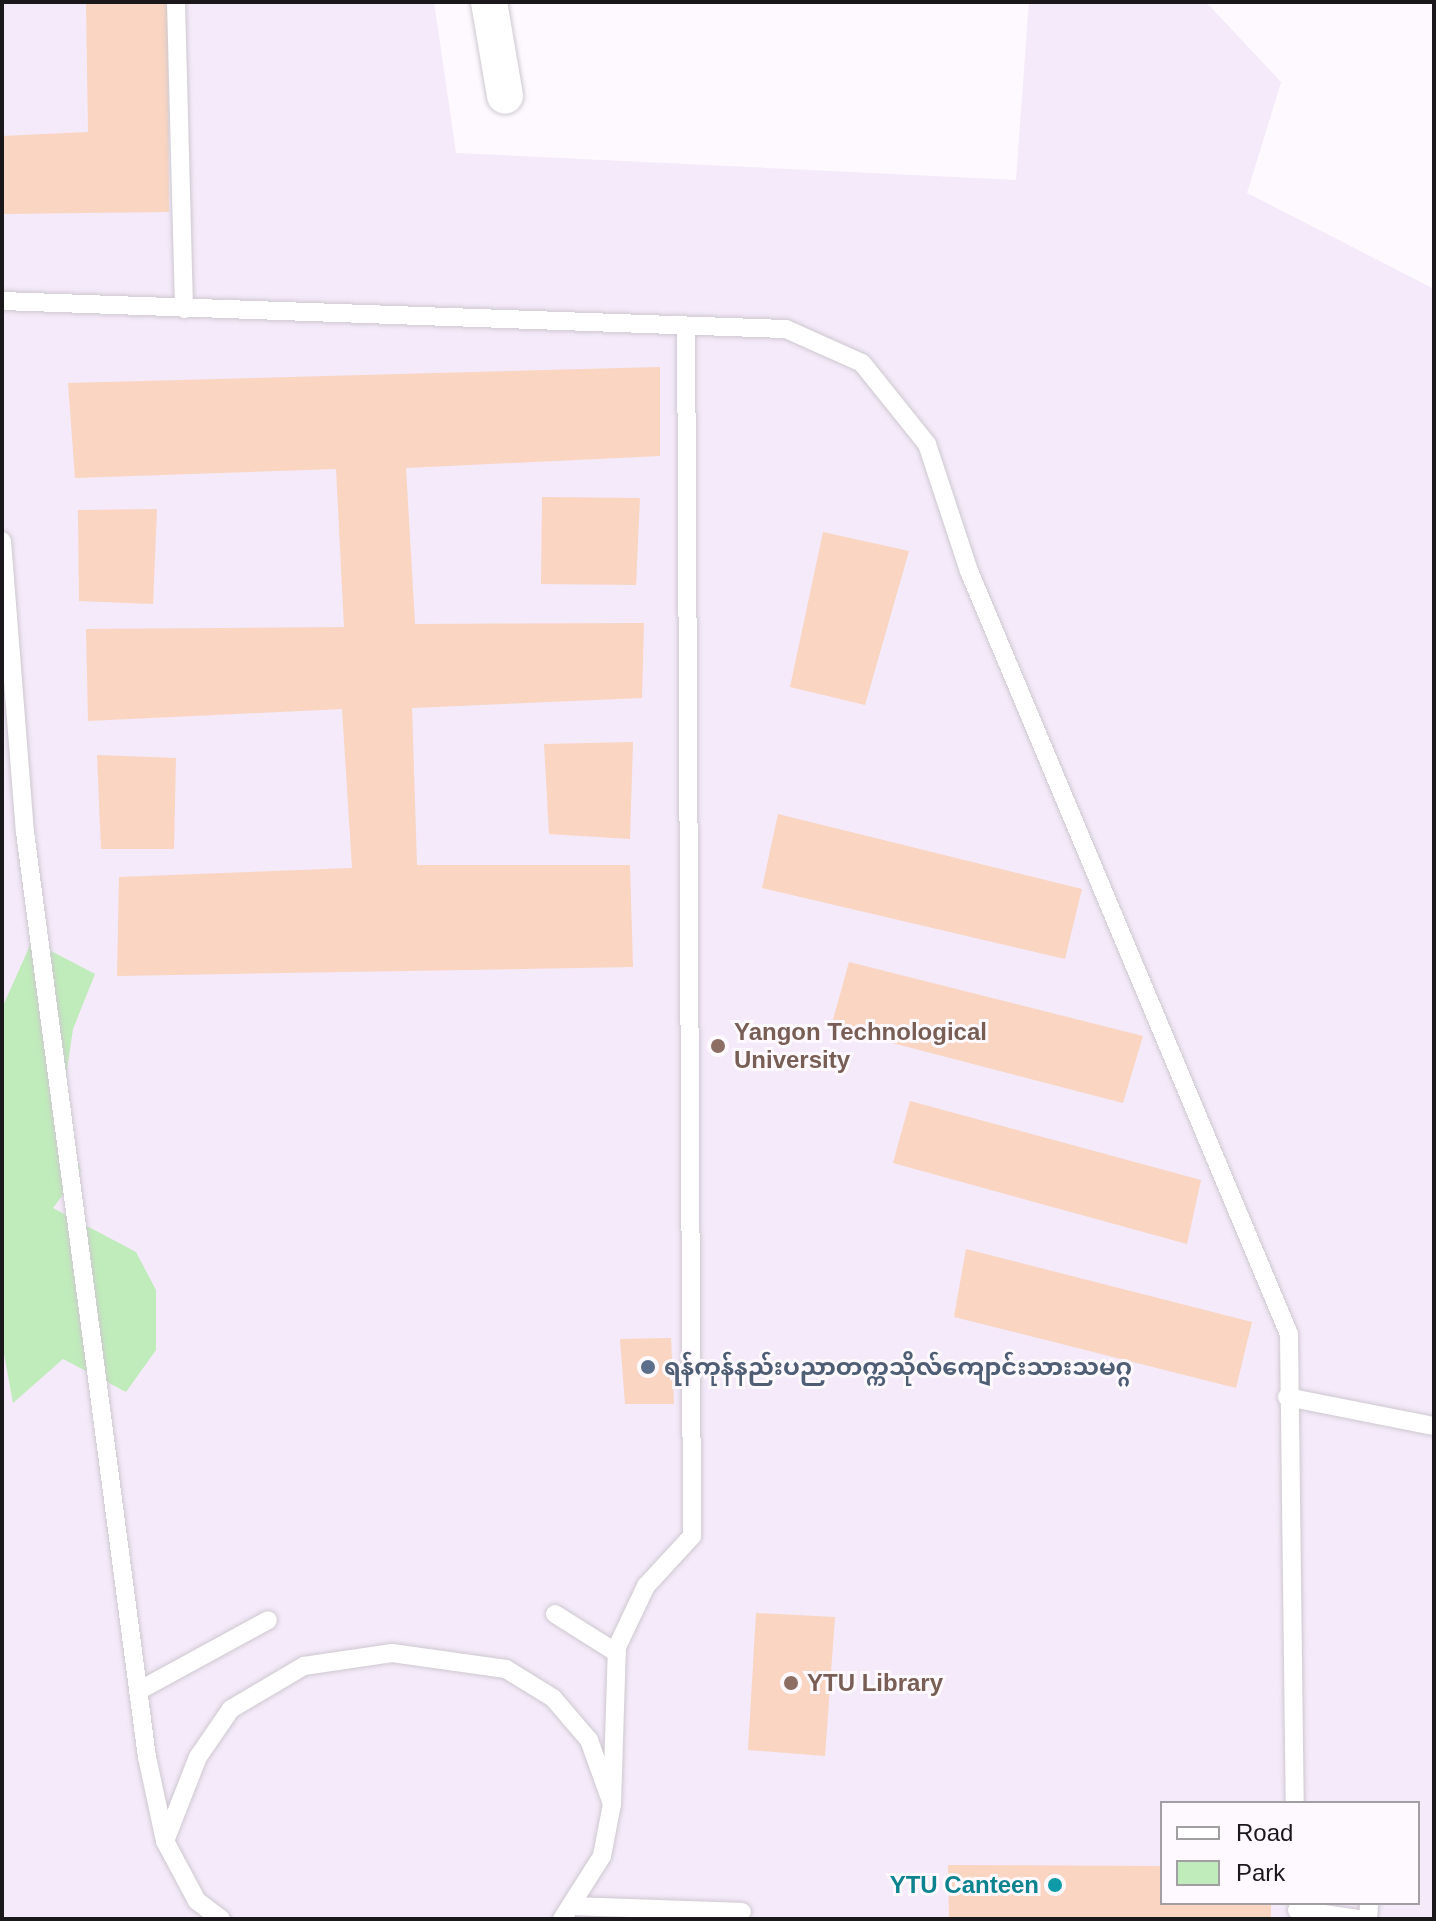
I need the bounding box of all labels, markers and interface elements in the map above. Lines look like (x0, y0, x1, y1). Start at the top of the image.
place label: Yangon Technological University (734, 1018, 987, 1074)
marker: Yangon Technological University (709, 1037, 727, 1055)
place label: ရန်ကုန်နည်းပညာတက္ကသိုလ်ကျောင်းသားသမဂ္ဂ (664, 1353, 1132, 1381)
marker: ရန်ကုန်နည်းပညာတက္ကသိုလ်ကျောင်းသားသမဂ္ဂ (639, 1358, 657, 1376)
place label: YTU Library (807, 1669, 943, 1697)
marker: YTU Library (782, 1674, 800, 1692)
legend (1160, 1801, 1420, 1905)
text: Road (1236, 1819, 1293, 1846)
text: Park (1236, 1859, 1285, 1886)
place label: YTU Canteen (890, 1871, 1039, 1899)
marker: YTU Canteen (1046, 1876, 1064, 1894)

